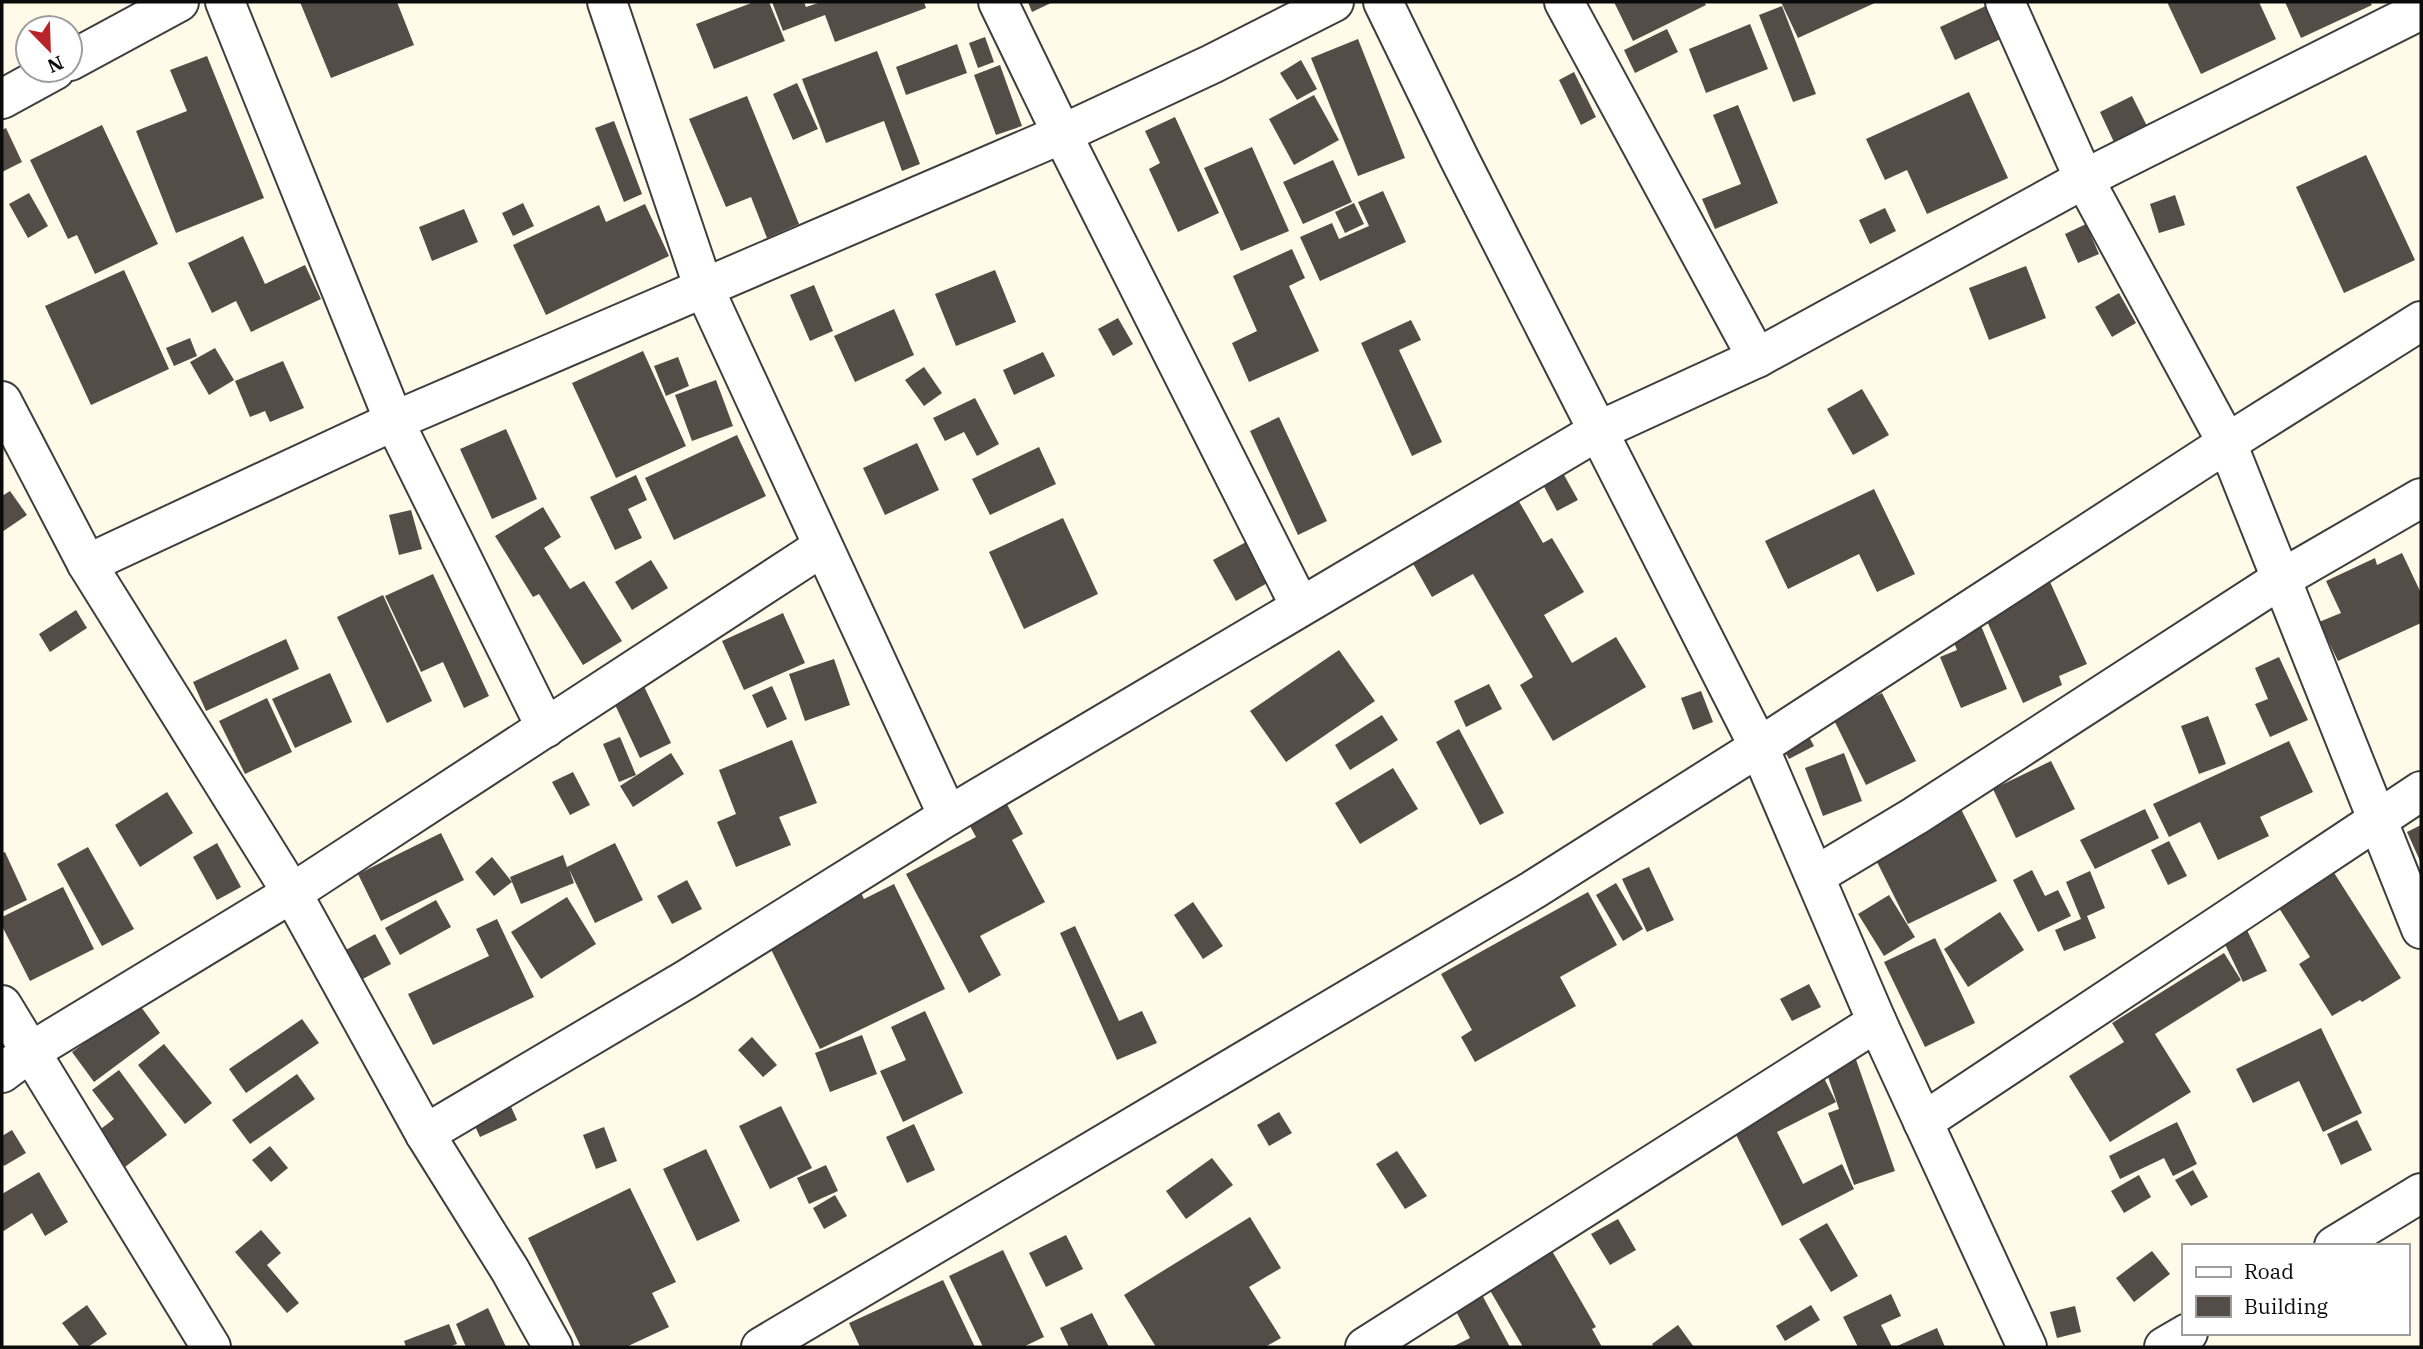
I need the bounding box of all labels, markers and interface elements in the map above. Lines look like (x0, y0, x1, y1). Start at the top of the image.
north arrow (14, 14, 84, 84)
text: N (44, 51, 67, 79)
legend (2182, 1244, 2409, 1335)
text: Road (2244, 1257, 2294, 1285)
text: Building (2244, 1292, 2329, 1320)

